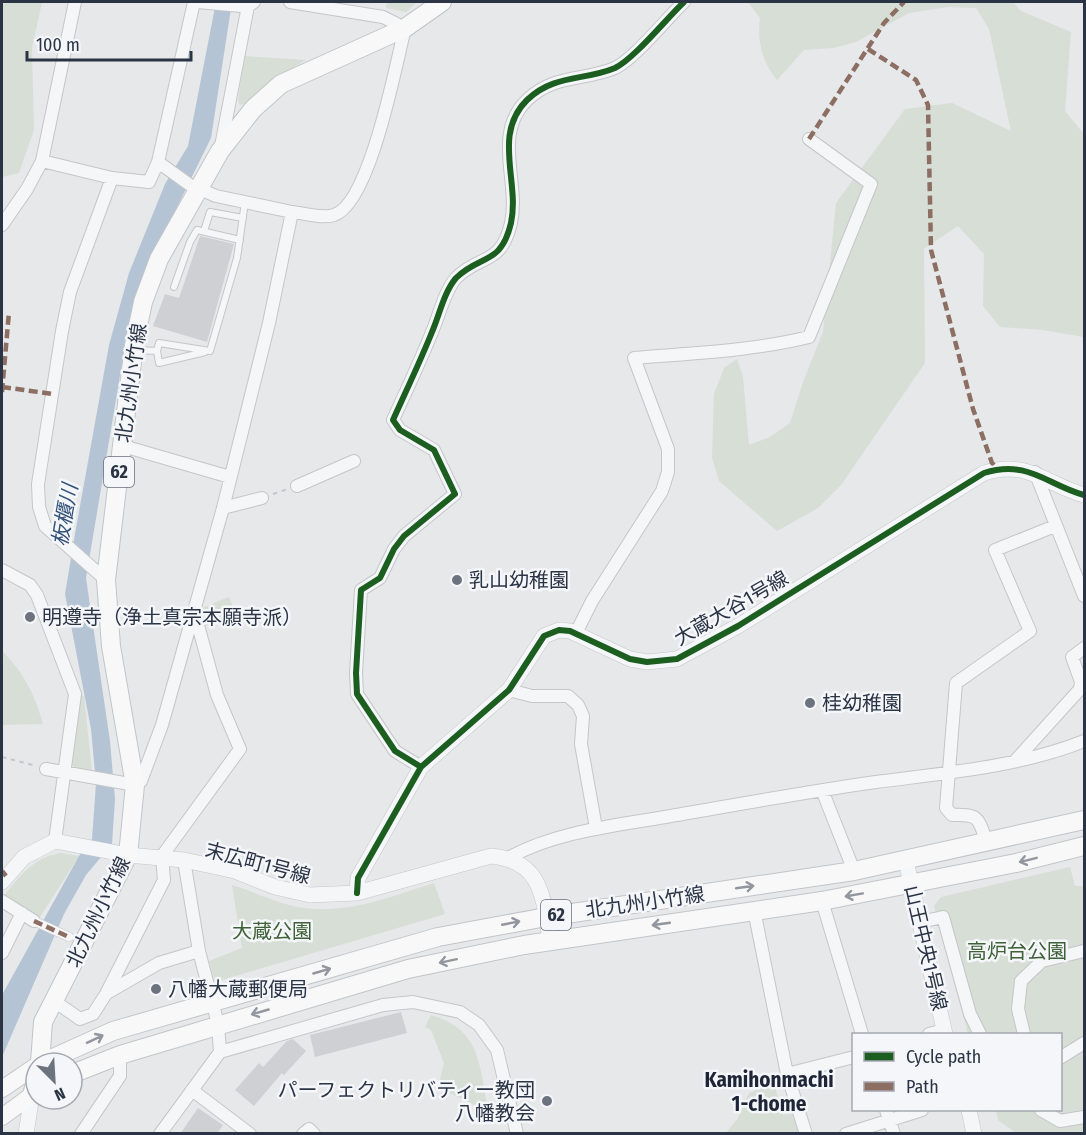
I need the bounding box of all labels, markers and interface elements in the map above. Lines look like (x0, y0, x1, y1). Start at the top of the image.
scale bar (27, 24, 190, 62)
text: 100 m (36, 34, 80, 56)
street label: 北九州小竹線 (111, 322, 151, 444)
road number: 62 (104, 457, 134, 487)
water label: 板櫃川 (47, 480, 84, 548)
street label: 大蔵大谷1号線 (670, 566, 792, 650)
place label: 乳山幼稚園 (469, 568, 569, 592)
marker: 乳山幼稚園 (450, 573, 464, 587)
place label: 明遵寺（浄土真宗本願寺派） (42, 605, 302, 629)
marker: 明遵寺（浄土真宗本願寺派） (23, 610, 37, 624)
place label: 桂幼稚園 (822, 691, 902, 715)
marker: 桂幼稚園 (803, 696, 817, 710)
street label: 末広町1号線 (203, 837, 313, 889)
street label: 北九州小竹線 (61, 853, 135, 971)
one-way arrow (1018, 854, 1037, 866)
street label: 北九州小竹線 (584, 882, 706, 922)
one-way arrow (734, 882, 754, 893)
street label: 山王中央1号線 (900, 883, 952, 1013)
one-way arrow (844, 890, 864, 901)
road number: 62 (541, 900, 571, 930)
one-way arrow (500, 917, 520, 928)
park label: 大蔵公園 (232, 919, 312, 943)
one-way arrow (652, 919, 671, 930)
park label: 高炉台公園 (967, 939, 1067, 963)
one-way arrow (439, 956, 458, 967)
one-way arrow (312, 964, 331, 976)
place label: 八幡大蔵郵便局 (168, 977, 308, 1001)
marker: 八幡大蔵郵便局 (149, 982, 163, 996)
one-way arrow (251, 1007, 270, 1018)
one-way arrow (85, 1032, 103, 1044)
legend (852, 1033, 1062, 1111)
text: Cycle path (906, 1046, 981, 1068)
north arrow (24, 1051, 84, 1111)
district label: Kamihonmachi 1-chome (704, 1067, 834, 1117)
text: Path (906, 1076, 939, 1098)
place label: パーフェクトリバティー教団 八幡教会 (277, 1078, 535, 1125)
text: N (52, 1084, 68, 1105)
marker: パーフェクトリバティー教団 八幡教会 (540, 1094, 554, 1108)

